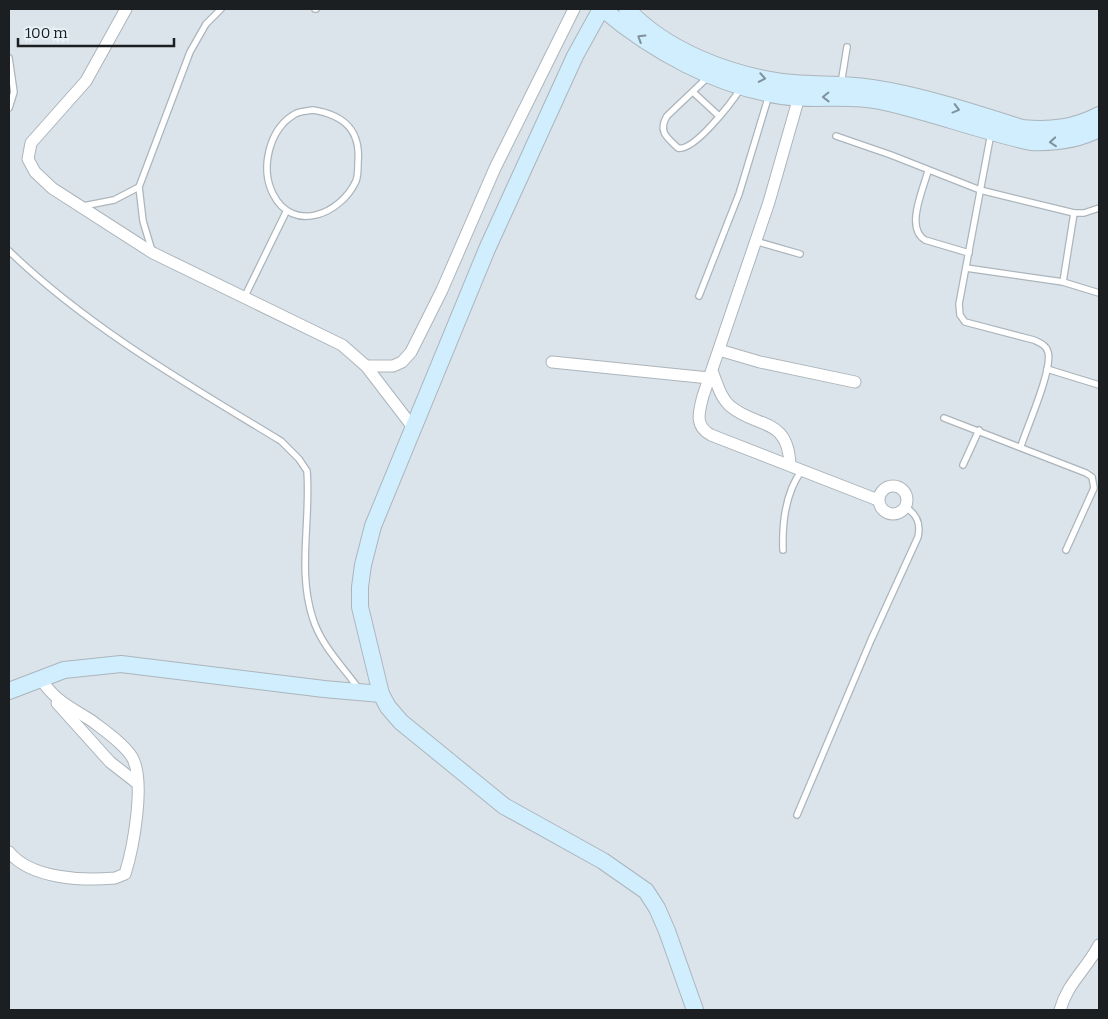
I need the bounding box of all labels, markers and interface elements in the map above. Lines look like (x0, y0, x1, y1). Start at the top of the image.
scale bar (18, 15, 174, 47)
text: 100 m (25, 24, 68, 42)
one-way arrow (638, 35, 647, 45)
one-way arrow (757, 72, 766, 82)
one-way arrow (822, 92, 830, 102)
one-way arrow (951, 103, 960, 114)
one-way arrow (1049, 136, 1057, 147)

